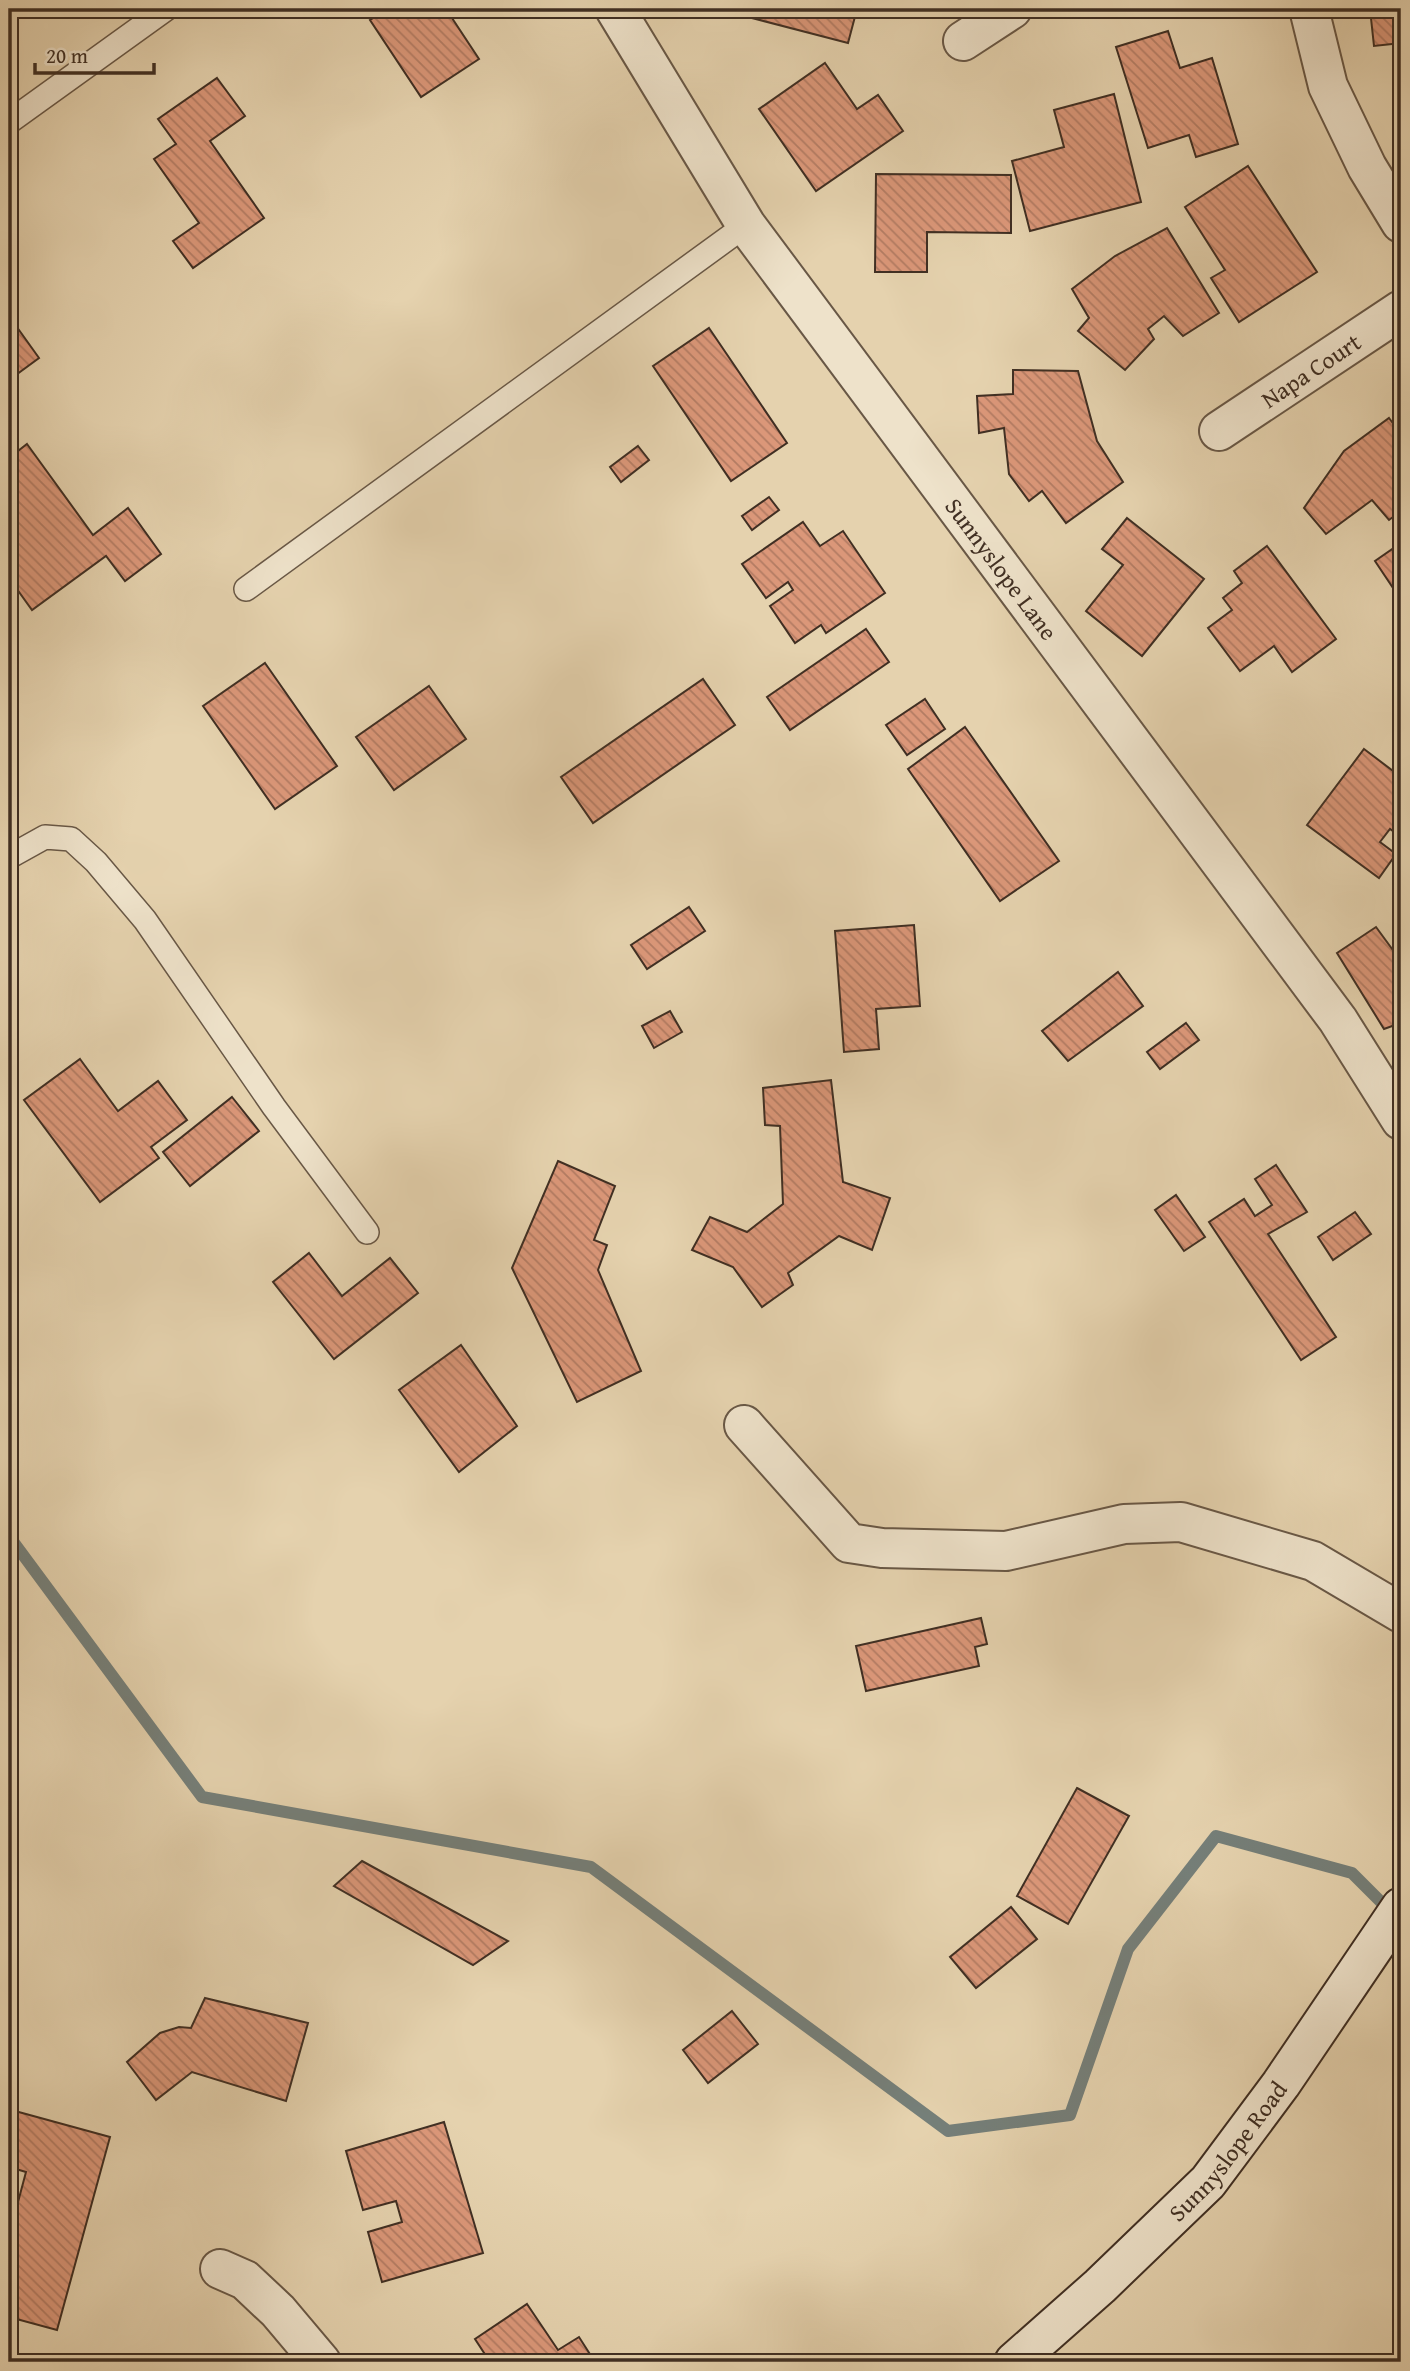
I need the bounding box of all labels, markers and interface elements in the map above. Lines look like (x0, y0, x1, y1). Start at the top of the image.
scale bar (35, 32, 154, 76)
text: 20 m (46, 40, 88, 71)
street label: Napa Court (1254, 324, 1368, 416)
street label: Sunnyslope Lane (937, 490, 1066, 647)
street label: Sunnyslope Road (1160, 2073, 1295, 2229)

